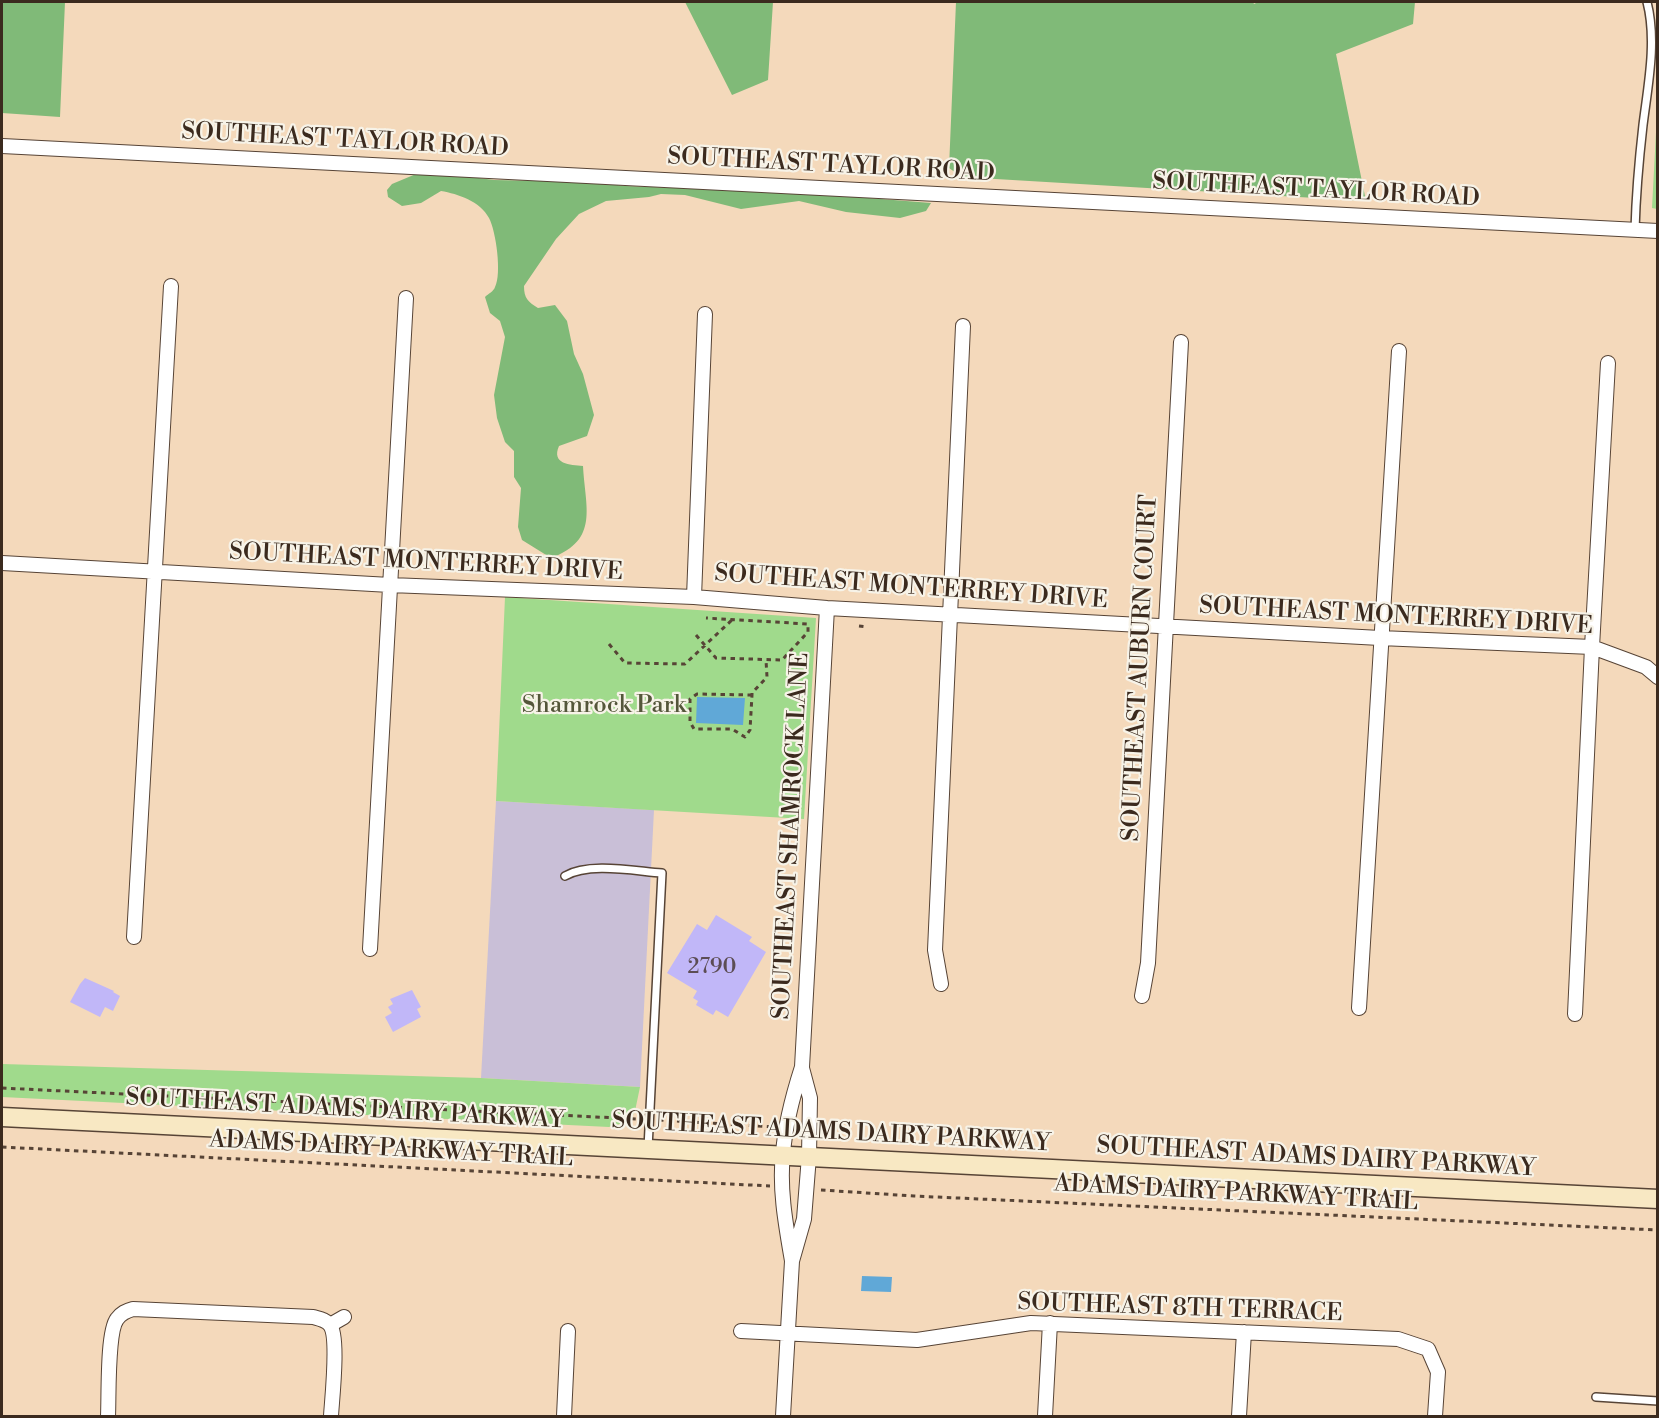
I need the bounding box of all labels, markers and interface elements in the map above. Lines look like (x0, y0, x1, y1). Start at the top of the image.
street label: SOUTHEAST TAYLOR ROAD (181, 118, 509, 164)
street label: SOUTHEAST TAYLOR ROAD (667, 143, 995, 189)
street label: SOUTHEAST TAYLOR ROAD (1152, 168, 1480, 214)
street label: SOUTHEAST AUBURN COURT (1118, 494, 1164, 842)
street label: SOUTHEAST MONTERREY DRIVE (228, 538, 624, 588)
street label: SOUTHEAST MONTERREY DRIVE (713, 560, 1109, 616)
street label: SOUTHEAST MONTERREY DRIVE (1198, 592, 1594, 642)
street label: SOUTHEAST SHAMROCK LANE (768, 652, 816, 1020)
park label: Shamrock Park (522, 692, 686, 720)
house number: 2790 (688, 955, 736, 981)
street label: SOUTHEAST ADAMS DAIRY PARKWAY (125, 1084, 565, 1136)
street label: SOUTHEAST ADAMS DAIRY PARKWAY (611, 1107, 1051, 1159)
street label: ADAMS DAIRY PARKWAY TRAIL (208, 1126, 574, 1174)
street label: SOUTHEAST ADAMS DAIRY PARKWAY (1096, 1132, 1536, 1184)
street label: ADAMS DAIRY PARKWAY TRAIL (1053, 1170, 1419, 1218)
street label: SOUTHEAST 8TH TERRACE (1017, 1289, 1343, 1329)

